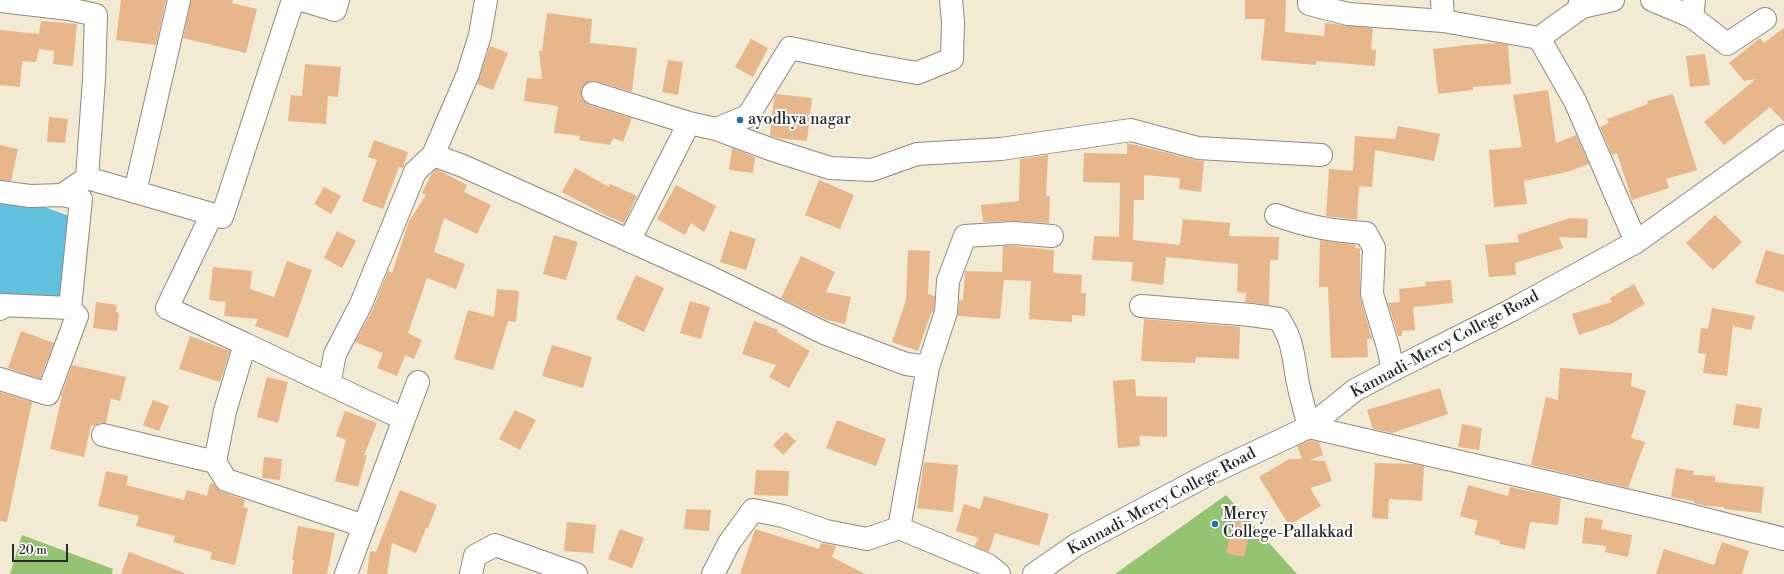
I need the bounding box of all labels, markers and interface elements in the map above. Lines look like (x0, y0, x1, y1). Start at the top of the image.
place label: ayodhya nagar (748, 110, 851, 130)
marker: ayodhya nagar (735, 115, 745, 125)
street label: Kannadi-Mercy College Road (1348, 287, 1542, 403)
street label: Kannadi-Mercy College Road (1065, 444, 1259, 560)
place label: Mercy College-Pallakkad (1223, 505, 1353, 543)
marker: Mercy College-Pallakkad (1210, 519, 1220, 529)
scale bar (14, 536, 70, 562)
text: 20 m (19, 543, 47, 558)

